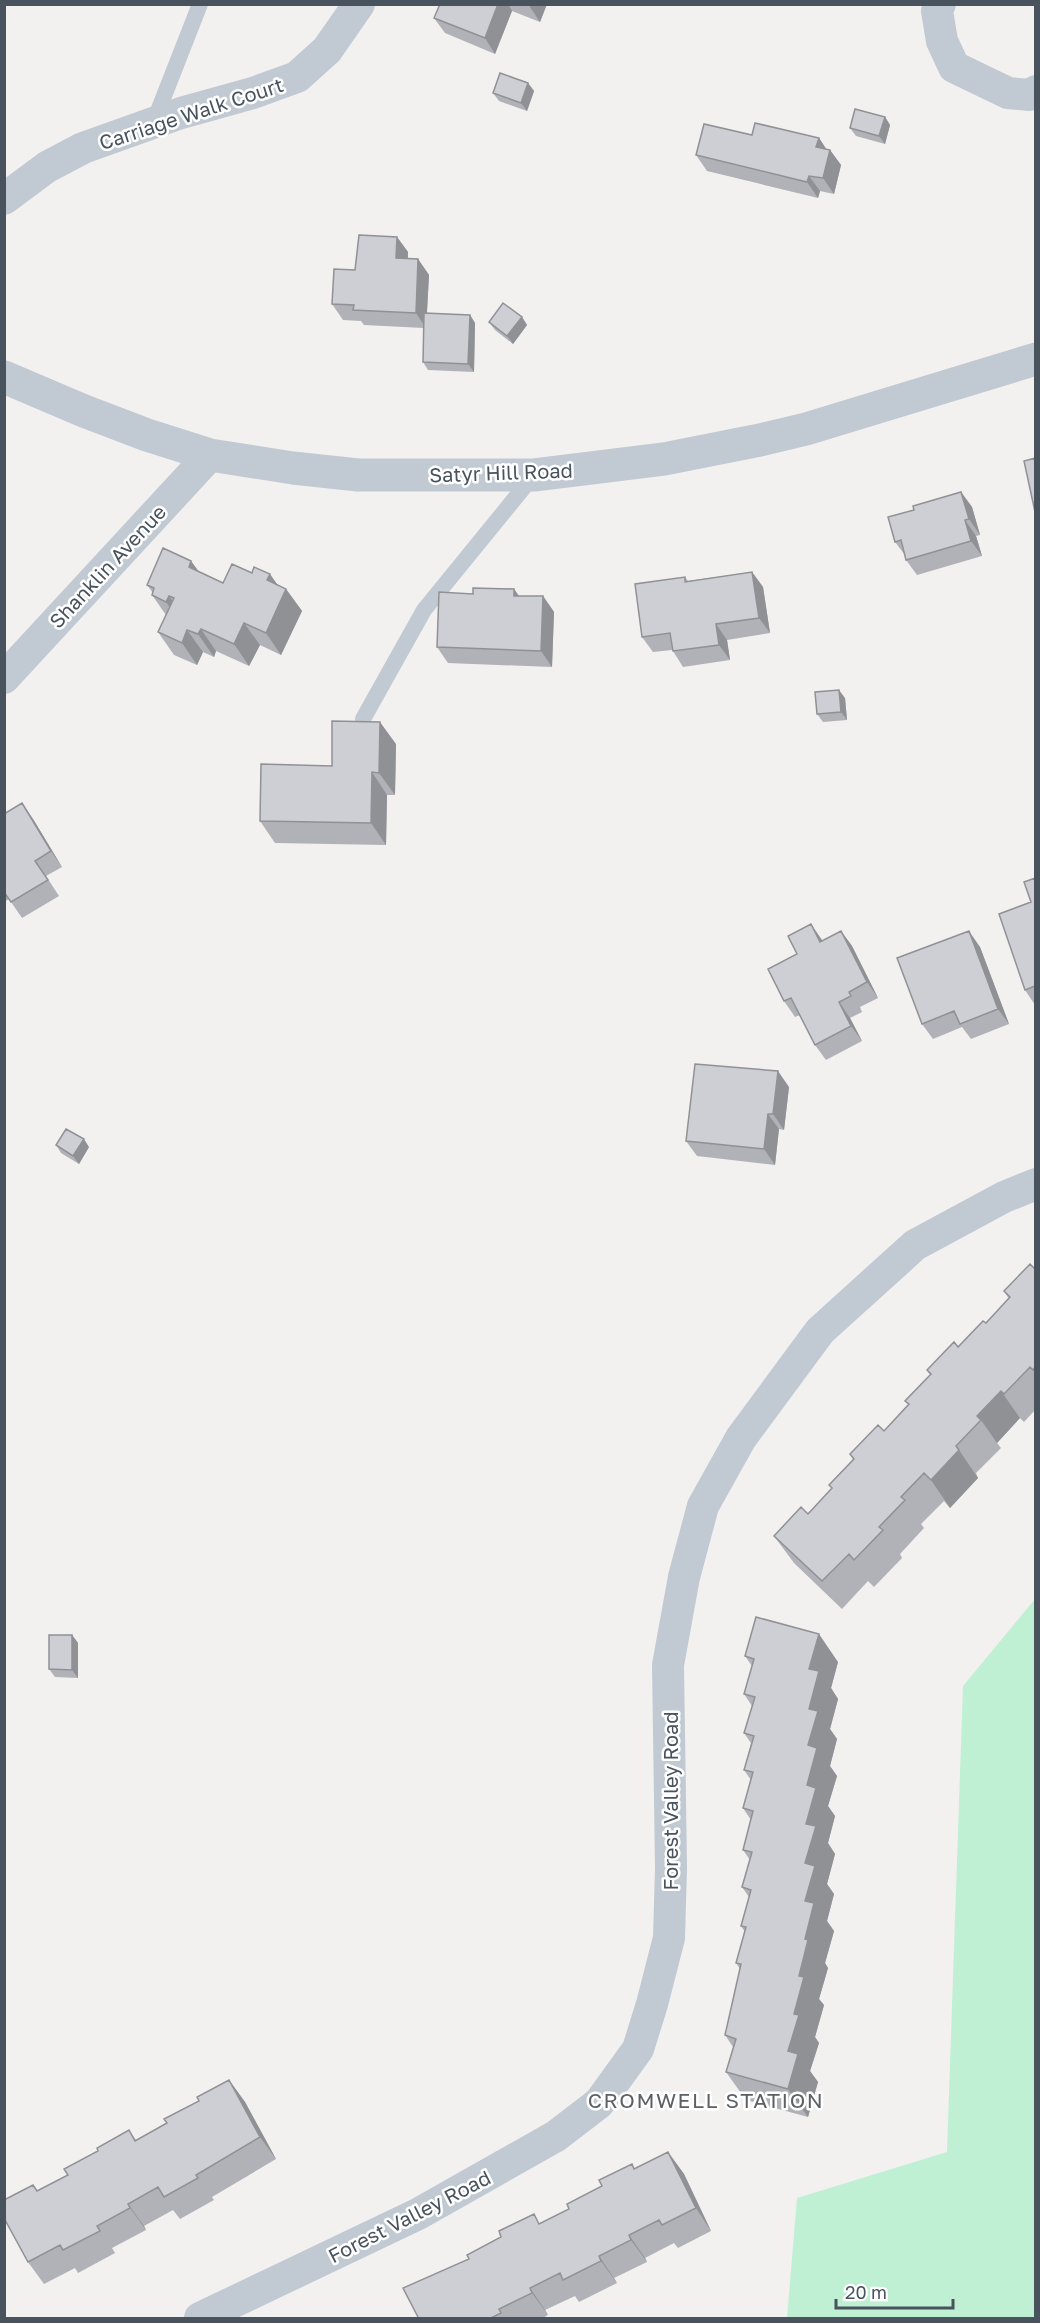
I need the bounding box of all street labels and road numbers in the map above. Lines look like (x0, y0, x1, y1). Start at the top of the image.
street label: Carriage Walk Court (96, 72, 286, 154)
street label: Satyr Hill Road (429, 458, 573, 486)
street label: Shanklin Avenue (44, 499, 170, 633)
street label: Forest Valley Road (658, 1712, 682, 1891)
street label: Forest Valley Road (324, 2165, 494, 2267)

